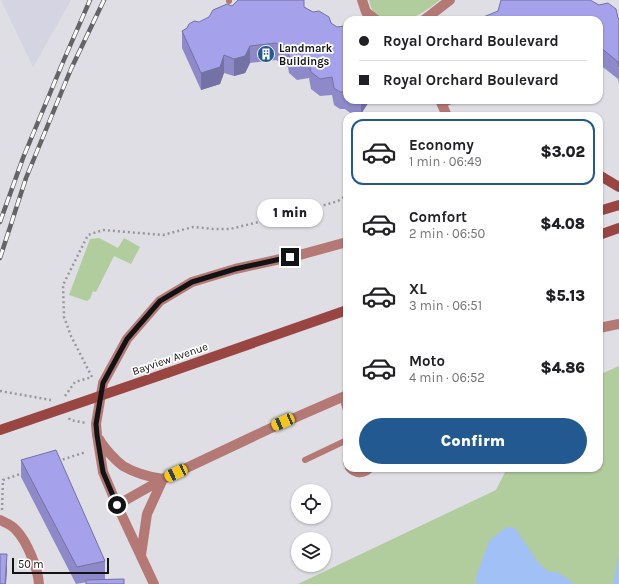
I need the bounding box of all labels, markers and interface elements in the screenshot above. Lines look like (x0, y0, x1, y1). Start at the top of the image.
text: Royal Orchard Boulevard (383, 32, 559, 50)
place label: Landmark Buildings (279, 42, 333, 68)
building icon: Landmark Buildings (256, 44, 276, 64)
text: Royal Orchard Boulevard (383, 71, 559, 89)
icon: car (361, 134, 397, 170)
text: Economy (409, 136, 474, 154)
text: $3.02 (541, 143, 585, 161)
text: 1 min · 06:49 (409, 154, 482, 169)
callout: 1 min (257, 199, 323, 227)
text: 1 min (273, 205, 307, 220)
icon: car (361, 206, 397, 242)
text: Comfort (409, 208, 467, 226)
text: $4.08 (540, 215, 585, 233)
text: 2 min · 06:50 (409, 226, 485, 241)
route end (281, 248, 299, 266)
icon: car (361, 278, 397, 314)
text: XL (409, 280, 427, 298)
text: $5.13 (545, 287, 585, 305)
text: 3 min · 06:51 (409, 298, 482, 313)
street label: Bayview Avenue (130, 340, 210, 378)
icon: car (361, 350, 397, 386)
text: Moto (409, 352, 445, 370)
text: $4.86 (541, 359, 585, 377)
text: 4 min · 06:52 (409, 370, 485, 385)
car (270, 412, 296, 432)
button: Confirm (359, 418, 587, 464)
car (163, 462, 189, 484)
map controls (291, 484, 331, 572)
button: locate (291, 484, 331, 524)
route start (108, 496, 126, 514)
button: layers (291, 532, 331, 572)
scale bar (12, 556, 109, 575)
text: 50 m (18, 558, 44, 571)

